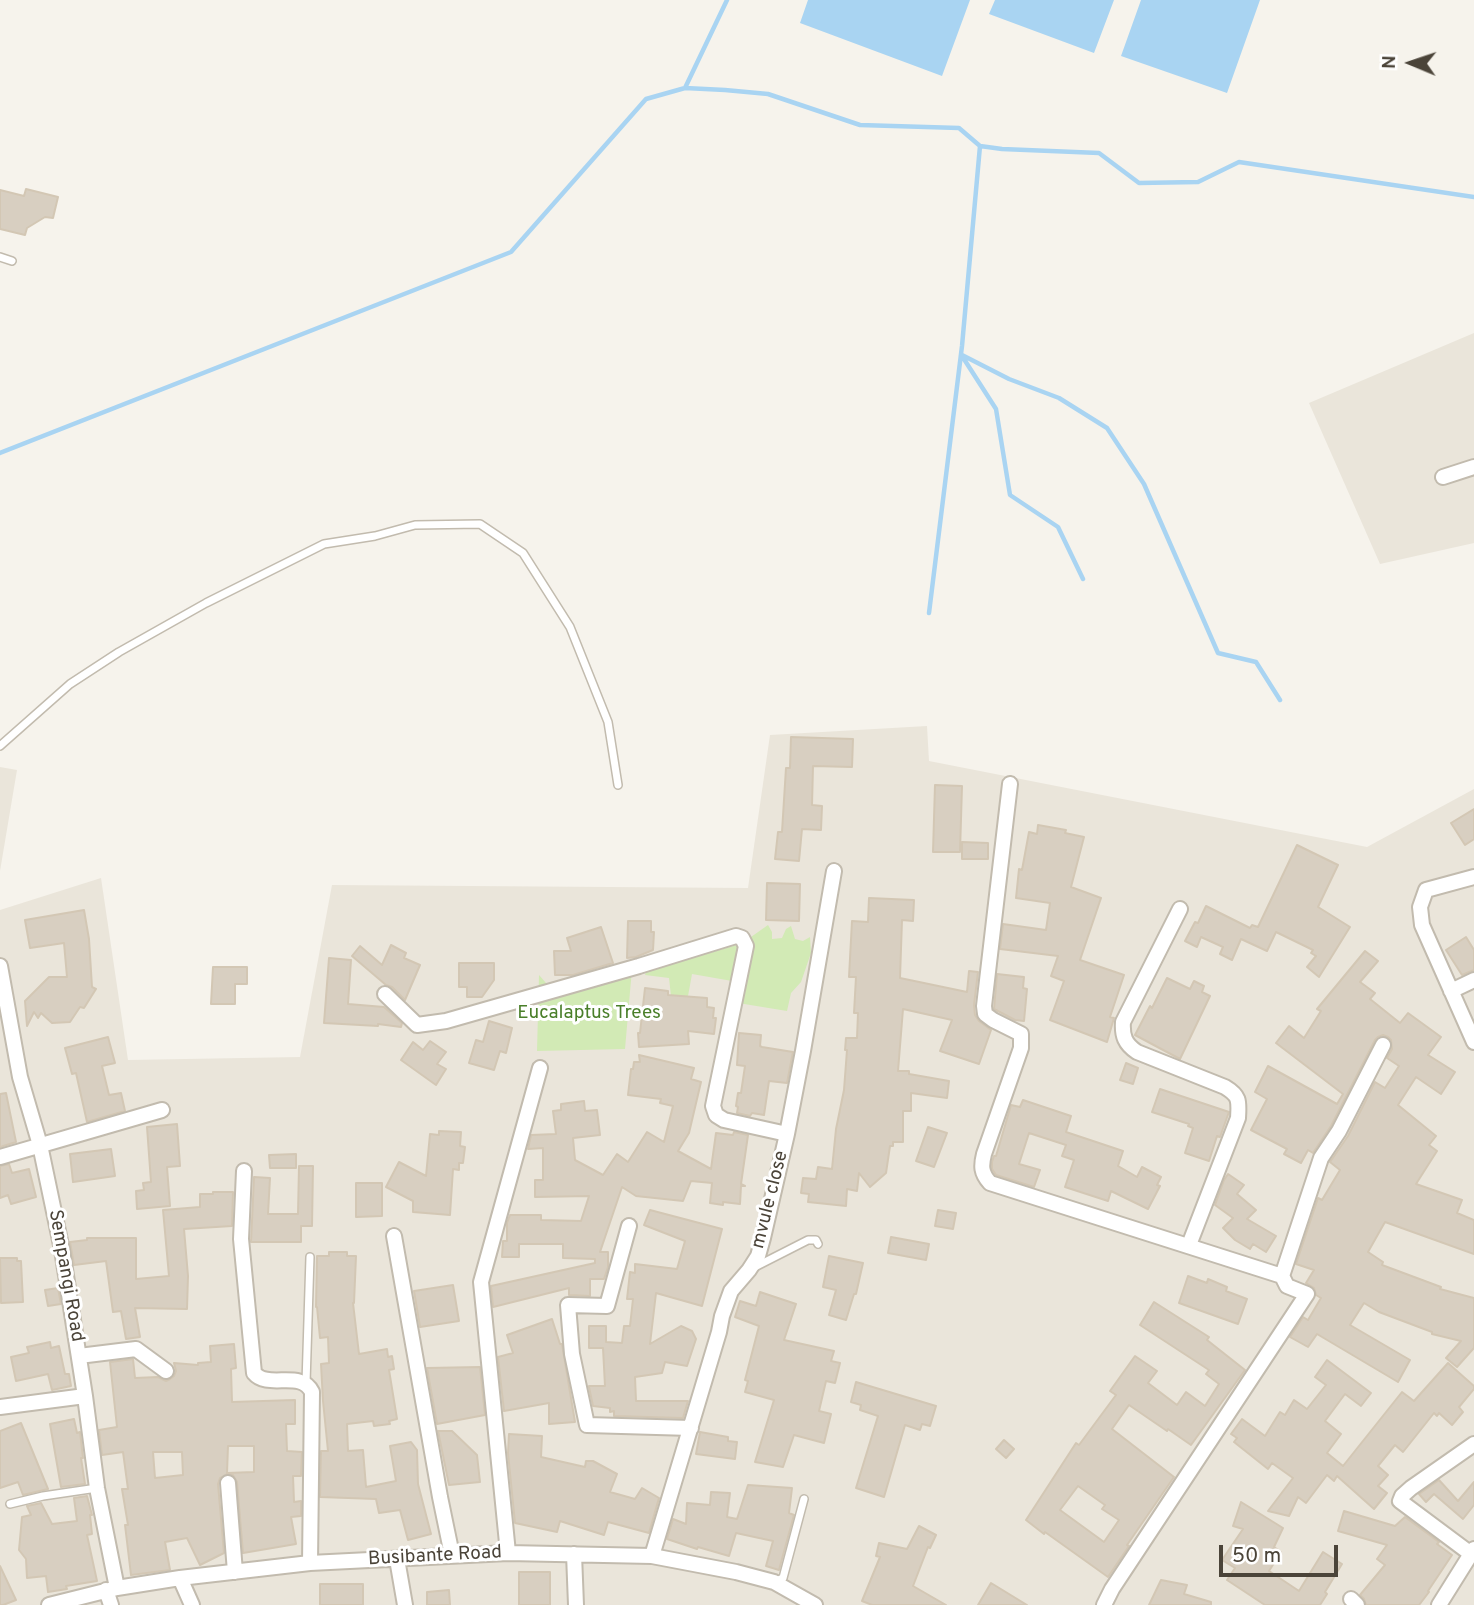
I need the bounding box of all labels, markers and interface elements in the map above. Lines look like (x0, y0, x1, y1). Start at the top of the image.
north arrow (1376, 28, 1446, 98)
text: N (1378, 55, 1402, 70)
park label: Eucalaptus Trees (517, 1003, 661, 1025)
street label: mvule close (748, 1149, 794, 1251)
street label: Sempangi Road (42, 1208, 88, 1344)
scale bar (1222, 1532, 1341, 1576)
street label: Busibante Road (367, 1542, 503, 1572)
text: 50 m (1232, 1543, 1281, 1570)

